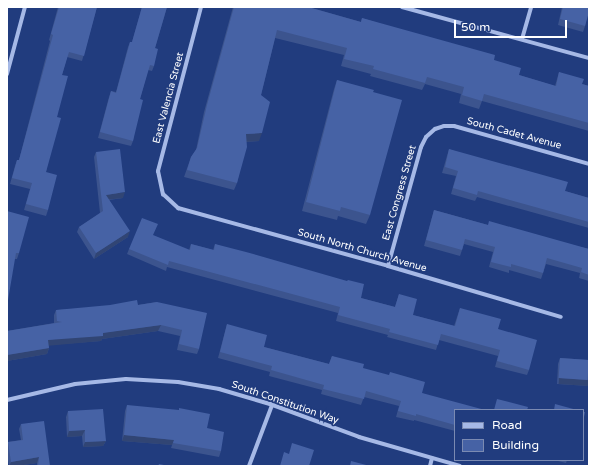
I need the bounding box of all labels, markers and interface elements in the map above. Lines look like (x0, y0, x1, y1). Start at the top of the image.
scale bar (456, 12, 569, 38)
text: 50 m (461, 20, 490, 34)
street label: East Valencia Street (151, 51, 187, 145)
street label: South Cadet Avenue (465, 116, 563, 152)
street label: East Congress Street (381, 144, 419, 242)
street label: South North Church Avenue (296, 227, 428, 275)
street label: South Constitution Way (230, 379, 340, 427)
legend (454, 409, 584, 461)
text: Road (492, 418, 522, 432)
text: Building (492, 438, 539, 452)

